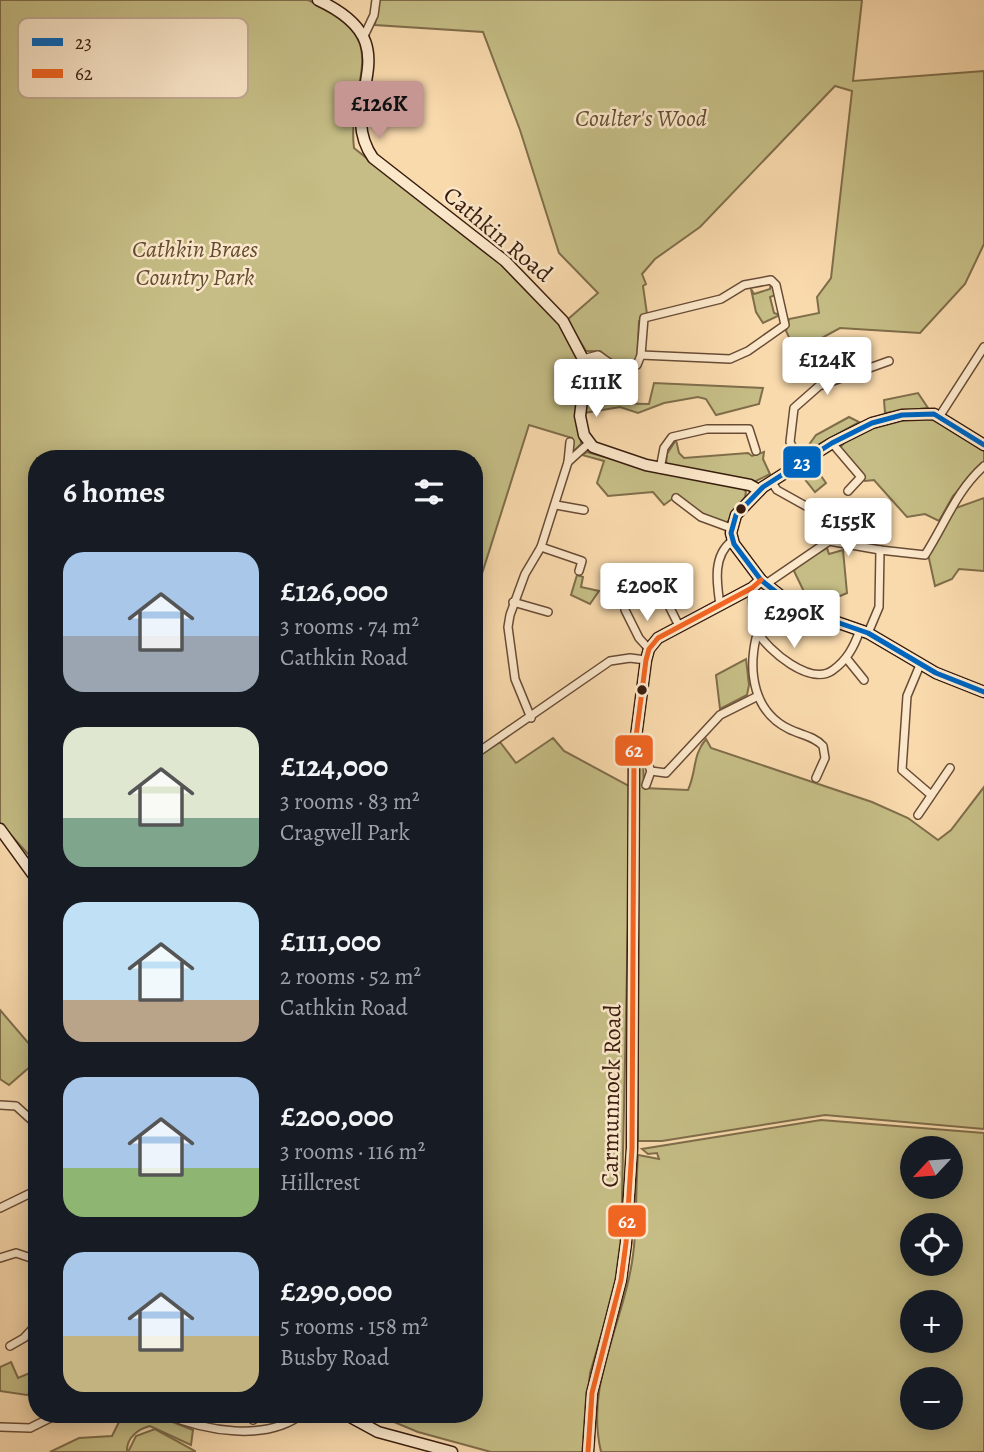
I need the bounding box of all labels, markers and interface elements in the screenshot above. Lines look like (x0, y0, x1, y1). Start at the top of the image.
legend (18, 18, 248, 98)
text: 23 (75, 30, 92, 56)
text: 62 (75, 61, 93, 87)
pin: £126K (330, 82, 428, 141)
text: £126K (350, 88, 408, 119)
park label: Coulter's Wood (575, 102, 707, 134)
street label: Cathkin Road (437, 179, 560, 289)
park label: Cathkin Braes Country Park (132, 233, 258, 293)
pin: £124K (778, 338, 876, 397)
text: £124K (798, 344, 856, 375)
pin: £111K (547, 360, 645, 419)
text: £111K (570, 366, 622, 397)
line badge: 23 (782, 445, 822, 479)
text: 23 (793, 450, 811, 476)
text: 6 homes (63, 472, 165, 512)
icon: filters (410, 473, 448, 511)
pin: £155K (799, 498, 897, 558)
unlabelled marker (734, 502, 748, 516)
text: £155K (821, 505, 875, 536)
pin: £200K (598, 564, 696, 623)
text: £200K (616, 570, 678, 601)
text: £126,000 (280, 571, 388, 611)
icon: home (119, 580, 203, 664)
pin: £290K (745, 590, 843, 650)
text: £290K (764, 597, 824, 628)
text: 3 rooms · 74 m² (280, 611, 419, 642)
text: Cathkin Road (280, 642, 408, 673)
unlabelled marker (635, 683, 649, 697)
line badge: 62 (614, 734, 654, 767)
text: 62 (625, 738, 643, 764)
text: £124,000 (280, 746, 388, 786)
icon: home (119, 755, 203, 839)
text: 3 rooms · 83 m² (280, 786, 420, 817)
text: Cragwell Park (280, 817, 410, 848)
text: £111,000 (280, 921, 381, 961)
icon: home (119, 930, 203, 1014)
text: 2 rooms · 52 m² (280, 961, 421, 992)
text: Cathkin Road (280, 992, 408, 1023)
street label: Carmunnock Road (593, 1004, 629, 1188)
text: £200,000 (280, 1096, 394, 1136)
icon: home (119, 1105, 203, 1189)
text: 3 rooms · 116 m² (280, 1136, 425, 1167)
north arrow (900, 1136, 962, 1199)
map controls (900, 1136, 963, 1430)
text: Hillcrest (280, 1167, 360, 1198)
line badge: 62 (607, 1204, 647, 1238)
text: 62 (618, 1209, 636, 1235)
button: locate (900, 1213, 963, 1276)
text: £290,000 (280, 1271, 392, 1311)
icon: home (119, 1280, 203, 1364)
button: + (900, 1290, 963, 1353)
text: 5 rooms · 158 m² (280, 1311, 428, 1342)
text: Busby Road (280, 1342, 389, 1373)
button: − (900, 1367, 963, 1430)

